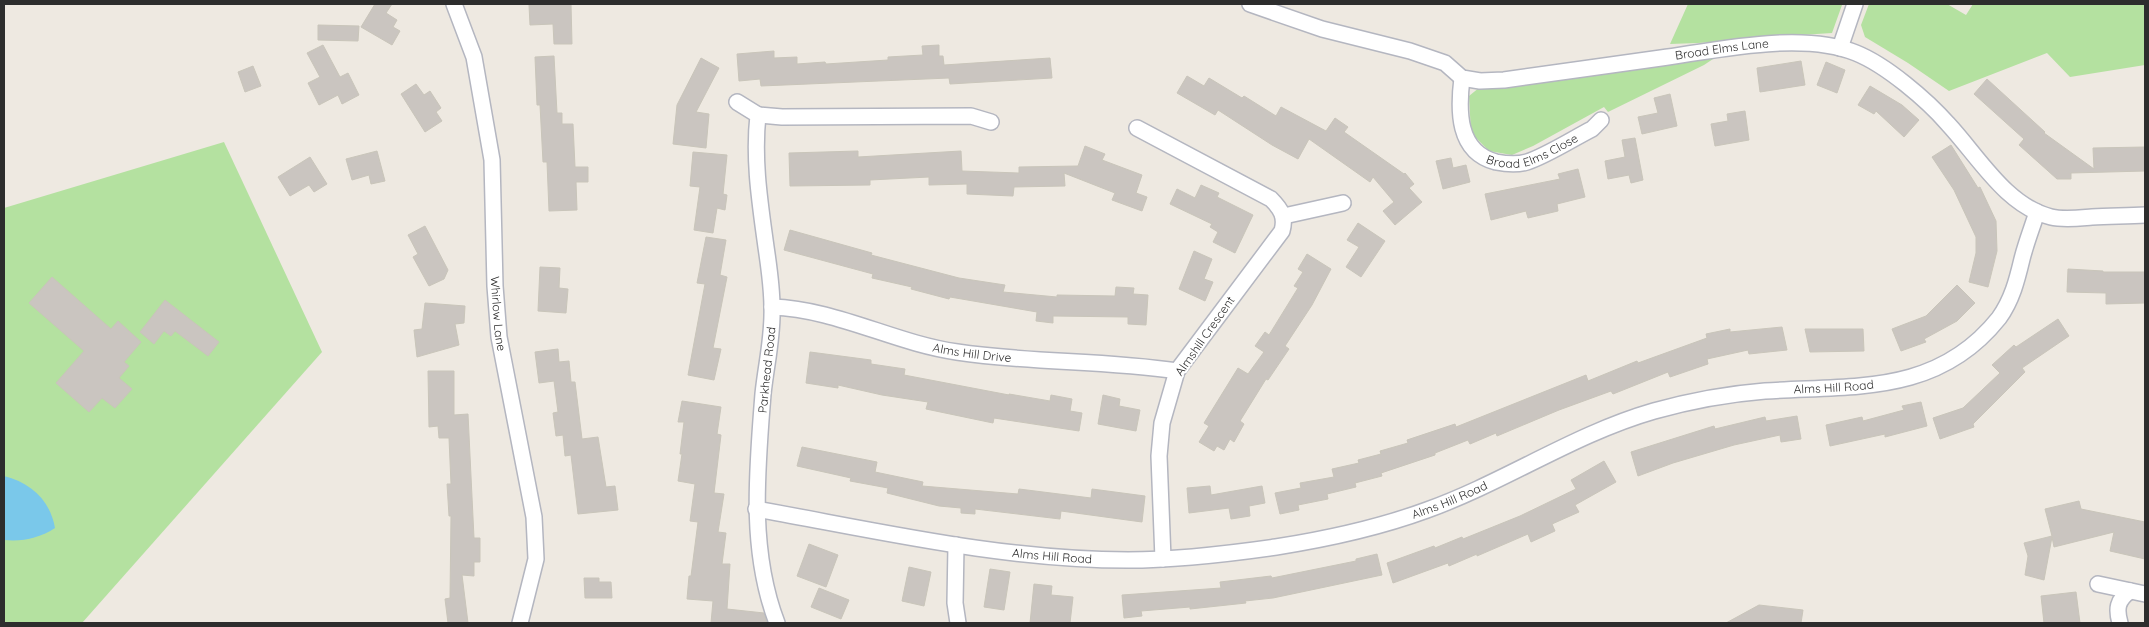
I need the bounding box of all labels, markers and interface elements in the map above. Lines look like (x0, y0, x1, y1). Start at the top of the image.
street label: Broad Elms Lane (1674, 36, 1769, 63)
street label: Broad Elms Close (1484, 130, 1581, 171)
street label: Whirlow Lane (488, 276, 510, 352)
street label: Almshill Crescent (1172, 293, 1238, 378)
street label: Parkhead Road (755, 326, 778, 414)
street label: Alms Hill Drive (931, 340, 1012, 365)
street label: Alms Hill Road (1793, 376, 1875, 397)
street label: Alms Hill Road (1410, 478, 1490, 522)
street label: Alms Hill Road (1011, 545, 1092, 566)

